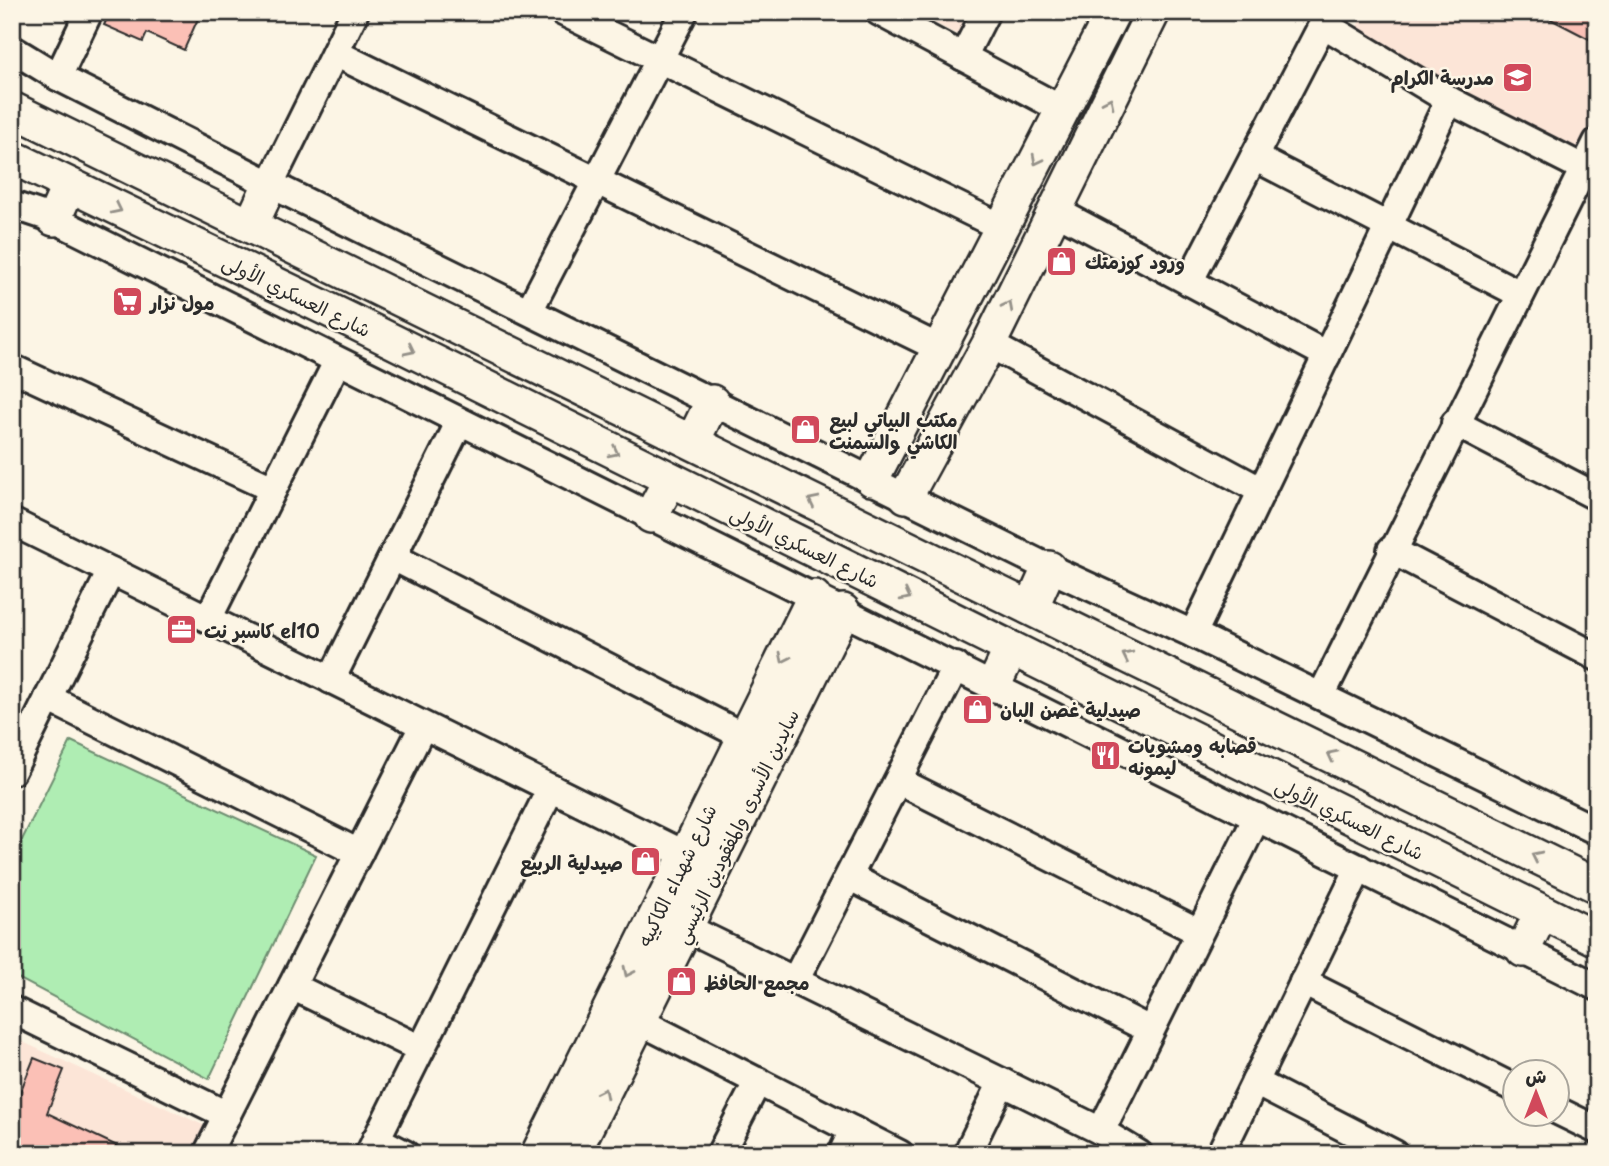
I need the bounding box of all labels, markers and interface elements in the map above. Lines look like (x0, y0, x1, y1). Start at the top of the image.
school or university icon: مدرسة الكرام (1500, 60, 1534, 94)
place label: مدرسة الكرام (1391, 63, 1494, 93)
one-way arrow (1101, 97, 1115, 109)
one-way arrow (1032, 153, 1046, 165)
one-way arrow (110, 200, 122, 214)
shop icon: ورود كوزمتك (1045, 244, 1079, 278)
street label: شارع العسكري الأولى (217, 247, 376, 345)
place label: ورود كوزمتك (1085, 247, 1185, 276)
supermarket icon: مول نزار (110, 285, 144, 319)
place label: مول نزار (148, 288, 214, 316)
one-way arrow (1000, 301, 1014, 313)
one-way arrow (403, 342, 415, 356)
place label: مكتب البياتي لبيع الكاشي والسمنت (829, 405, 958, 459)
shop icon: مكتب البياتي لبيع الكاشي والسمنت (789, 413, 823, 447)
one-way arrow (607, 443, 619, 457)
one-way arrow (808, 495, 820, 509)
street label: شارع العسكري الأولى (725, 498, 884, 596)
one-way arrow (899, 587, 911, 601)
office icon: كاسبر نت el10 (164, 613, 198, 647)
place label: كاسبر نت el10 (204, 616, 320, 644)
one-way arrow (1122, 650, 1134, 664)
one-way arrow (779, 651, 793, 663)
shop icon: صيدلية غصن البان (960, 692, 994, 726)
place label: صيدلية غصن البان (1000, 695, 1141, 723)
street label: سايدين الأسرى والمفقودين الرئيسي (667, 704, 809, 950)
place label: قصابه ومشويات ليمونه (1128, 731, 1257, 781)
restaurant icon: قصابه ومشويات ليمونه (1088, 739, 1122, 773)
one-way arrow (1327, 749, 1339, 763)
street label: شارع العسكري الأولى (1270, 770, 1429, 868)
street label: شارع شهداء الكاكييه (629, 799, 723, 951)
shop icon: صيدلية الربيع (629, 845, 663, 879)
place label: صيدلية الربيع (520, 848, 623, 877)
one-way arrow (1531, 851, 1543, 865)
one-way arrow (623, 965, 637, 977)
shop icon: مجمع الحافظ (664, 965, 698, 999)
place label: مجمع الحافظ (704, 968, 810, 997)
north arrow (1500, 1058, 1570, 1128)
text: ش (1526, 1061, 1547, 1089)
one-way arrow (595, 1088, 609, 1100)

